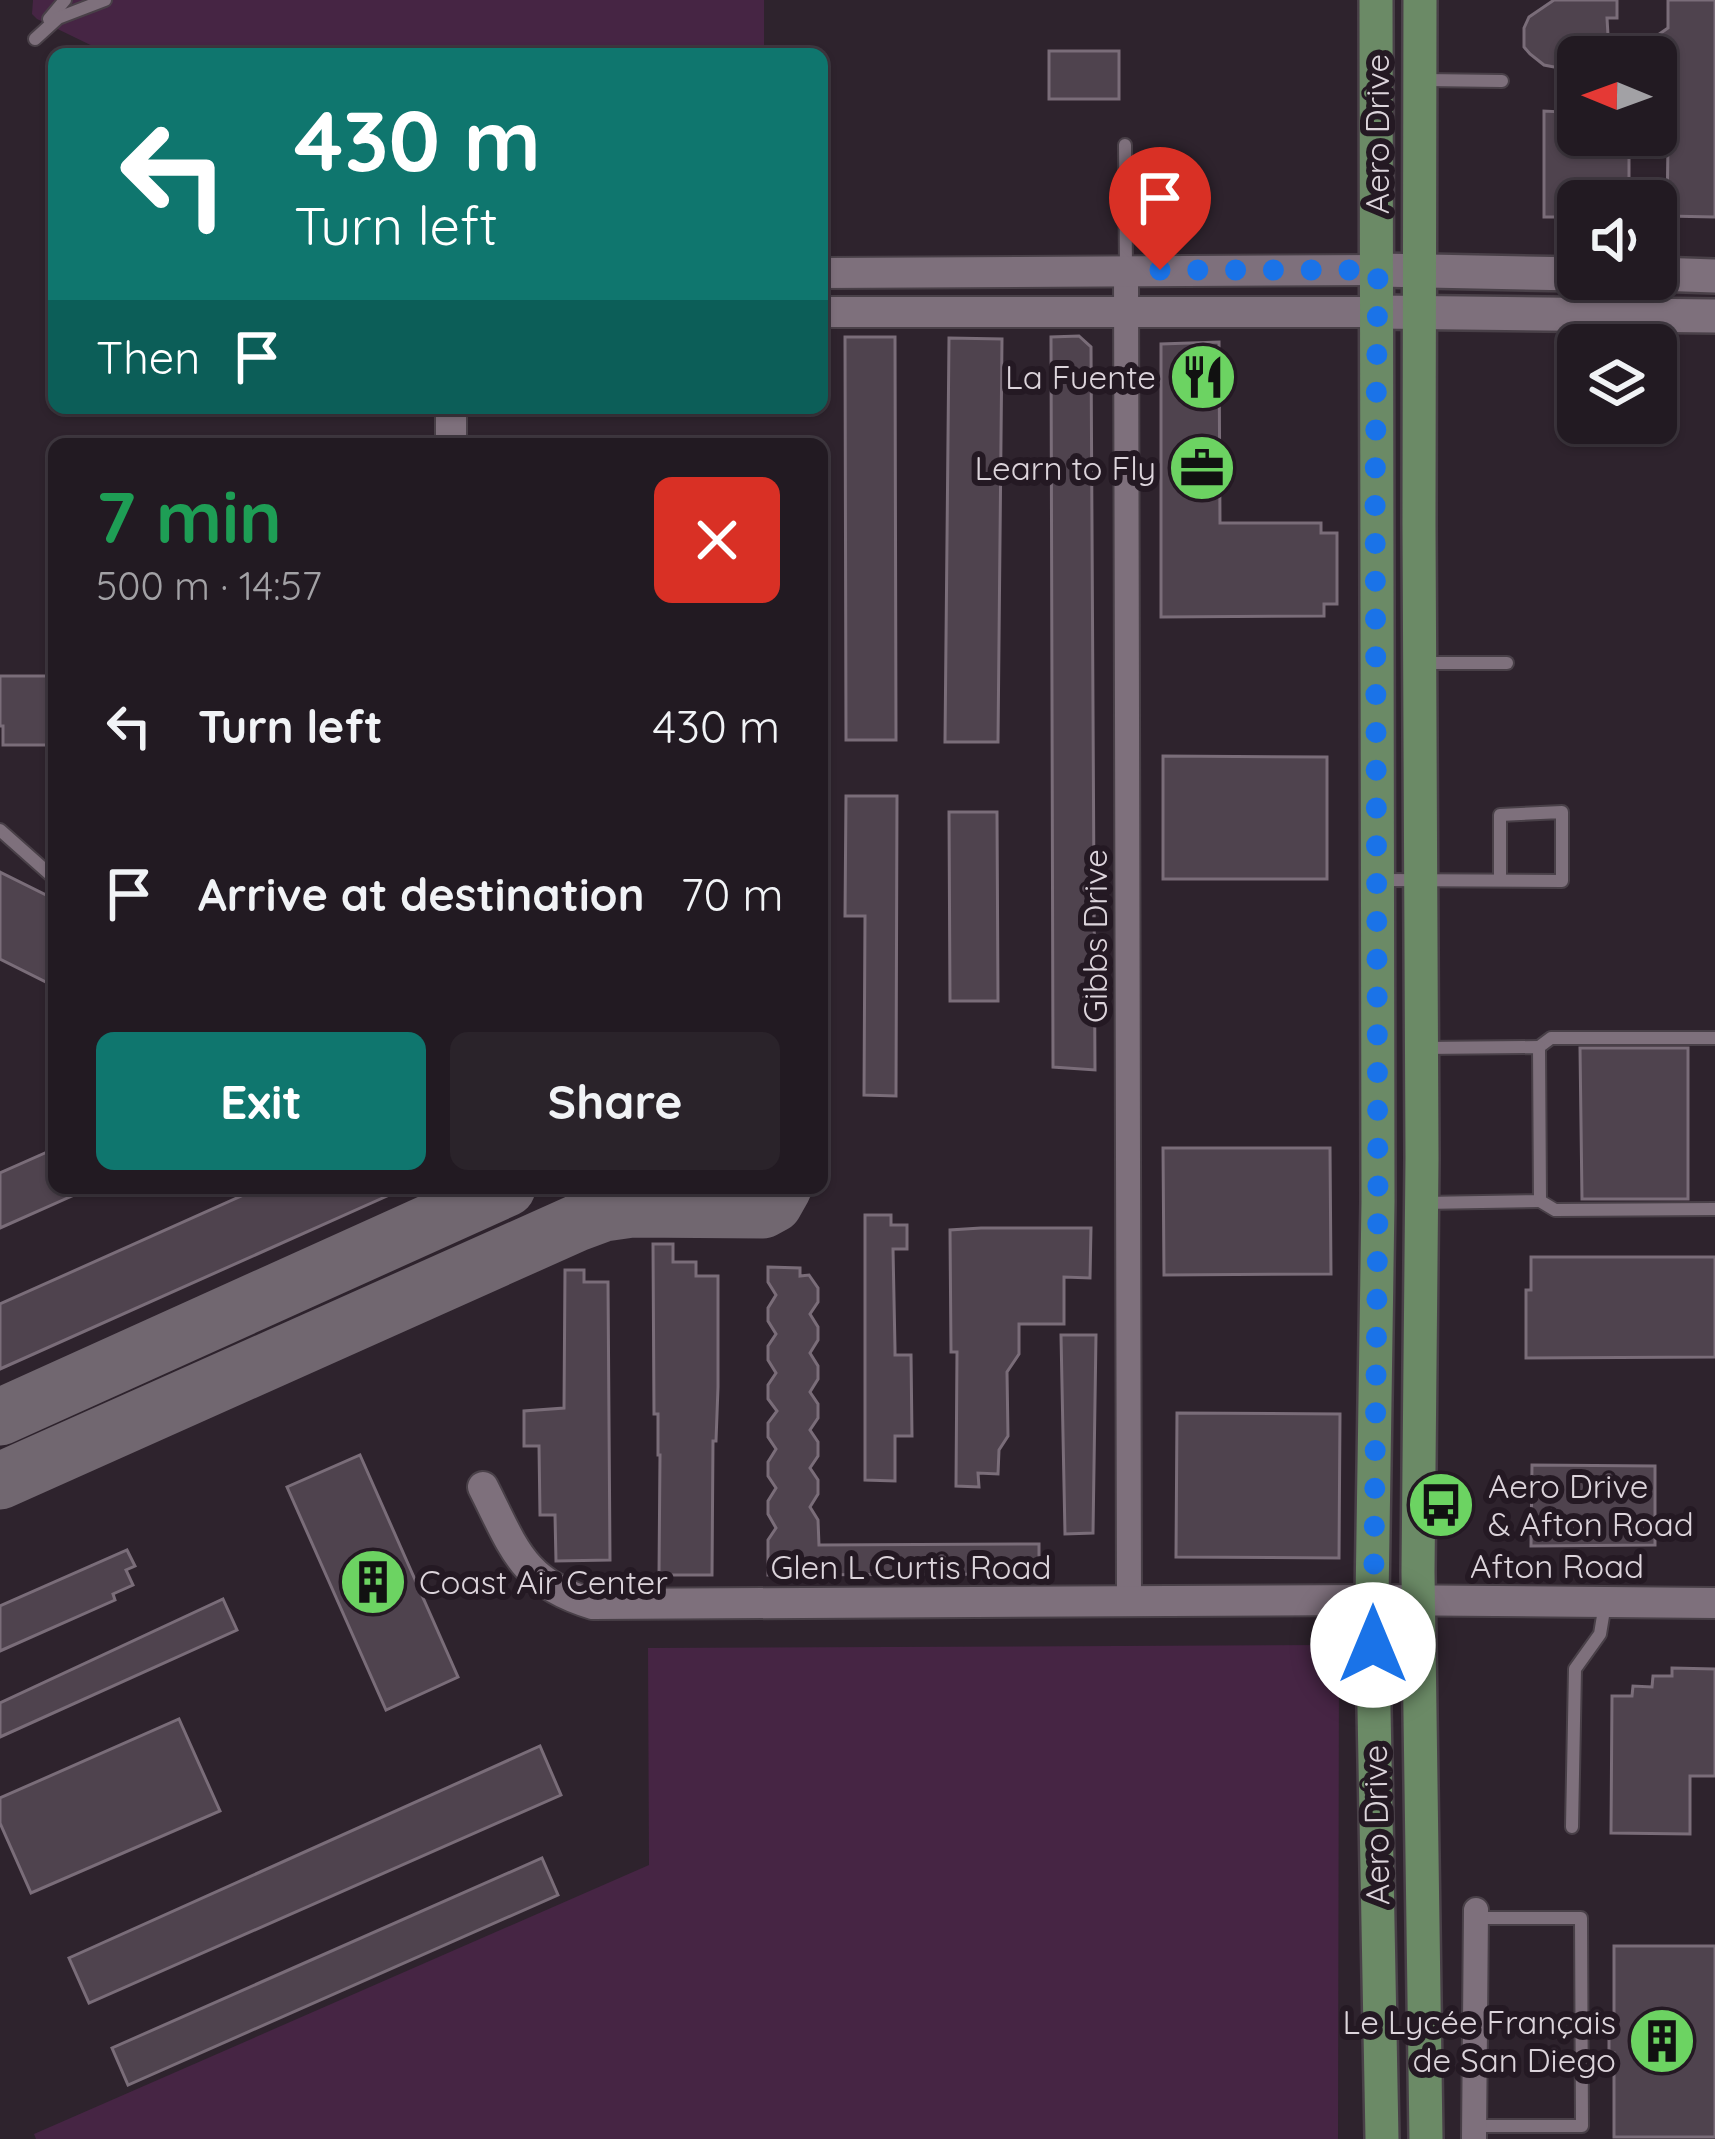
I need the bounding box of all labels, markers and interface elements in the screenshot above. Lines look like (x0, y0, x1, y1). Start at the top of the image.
north arrow (1557, 36, 1677, 156)
map controls (1557, 36, 1677, 444)
street label: Aero Drive (1356, 54, 1397, 214)
text: 430 m (294, 87, 541, 192)
icon: left (96, 96, 252, 252)
pin (1109, 147, 1211, 270)
icon: arrive (1127, 165, 1193, 231)
button: sound (1557, 180, 1677, 300)
text: Turn left (294, 191, 498, 259)
icon: arrive (224, 324, 290, 390)
button: layers (1557, 324, 1677, 444)
text: Then (96, 329, 200, 385)
restaurant icon: La Fuente (1168, 342, 1238, 412)
place label: La Fuente (1005, 356, 1156, 397)
office icon: Learn to Fly (1167, 433, 1237, 503)
place label: Learn to Fly (974, 447, 1156, 488)
text: 7 min (96, 471, 282, 561)
button: close (654, 477, 780, 603)
text: 500 m · 14:57 (96, 561, 322, 610)
icon: left (96, 693, 162, 759)
text: Turn left (198, 698, 383, 754)
text: 430 m (653, 698, 780, 754)
street label: Gibbs Drive (1074, 849, 1115, 1023)
icon: arrive (96, 861, 162, 927)
text: Arrive at destination (198, 866, 644, 922)
text: 70 m (680, 866, 784, 922)
button: Exit (96, 1032, 426, 1170)
button: Share (450, 1032, 780, 1170)
place label: Aero Drive & Afton Road (1488, 1465, 1694, 1544)
bus stop icon: Aero Drive & Afton Road (1406, 1470, 1476, 1540)
street label: Afton Road (1470, 1545, 1644, 1586)
street label: Glen L Curtis Road (770, 1546, 1052, 1587)
building icon: Coast Air Center (338, 1547, 408, 1617)
place label: Coast Air Center (419, 1561, 668, 1602)
position arrow (1310, 1582, 1436, 1708)
street label: Aero Drive (1354, 1744, 1397, 1906)
place label: Le Lycée Français de San Diego (1343, 2001, 1616, 2080)
building icon: Le Lycée Français de San Diego (1627, 2006, 1697, 2076)

